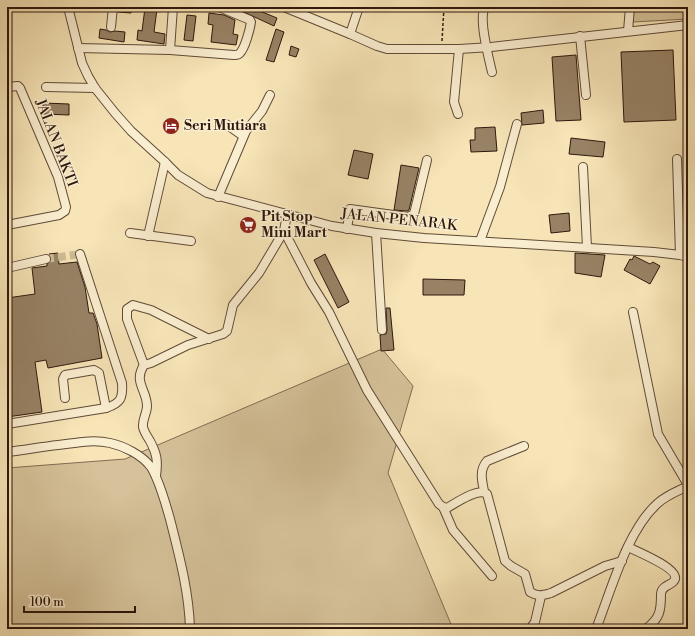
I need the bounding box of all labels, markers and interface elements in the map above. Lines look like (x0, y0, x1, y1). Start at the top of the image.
street label: JALAN BAKTI (31, 96, 81, 190)
hotel icon: Seri Mutiara (161, 116, 181, 136)
place label: Seri Mutiara (184, 117, 267, 135)
street label: JALAN PENARAK (339, 205, 459, 235)
place label: Pit Stop Mini Mart (261, 208, 328, 242)
supermarket icon: Pit Stop Mini Mart (238, 215, 258, 235)
scale bar (24, 588, 135, 614)
text: 100 m (30, 595, 64, 610)

